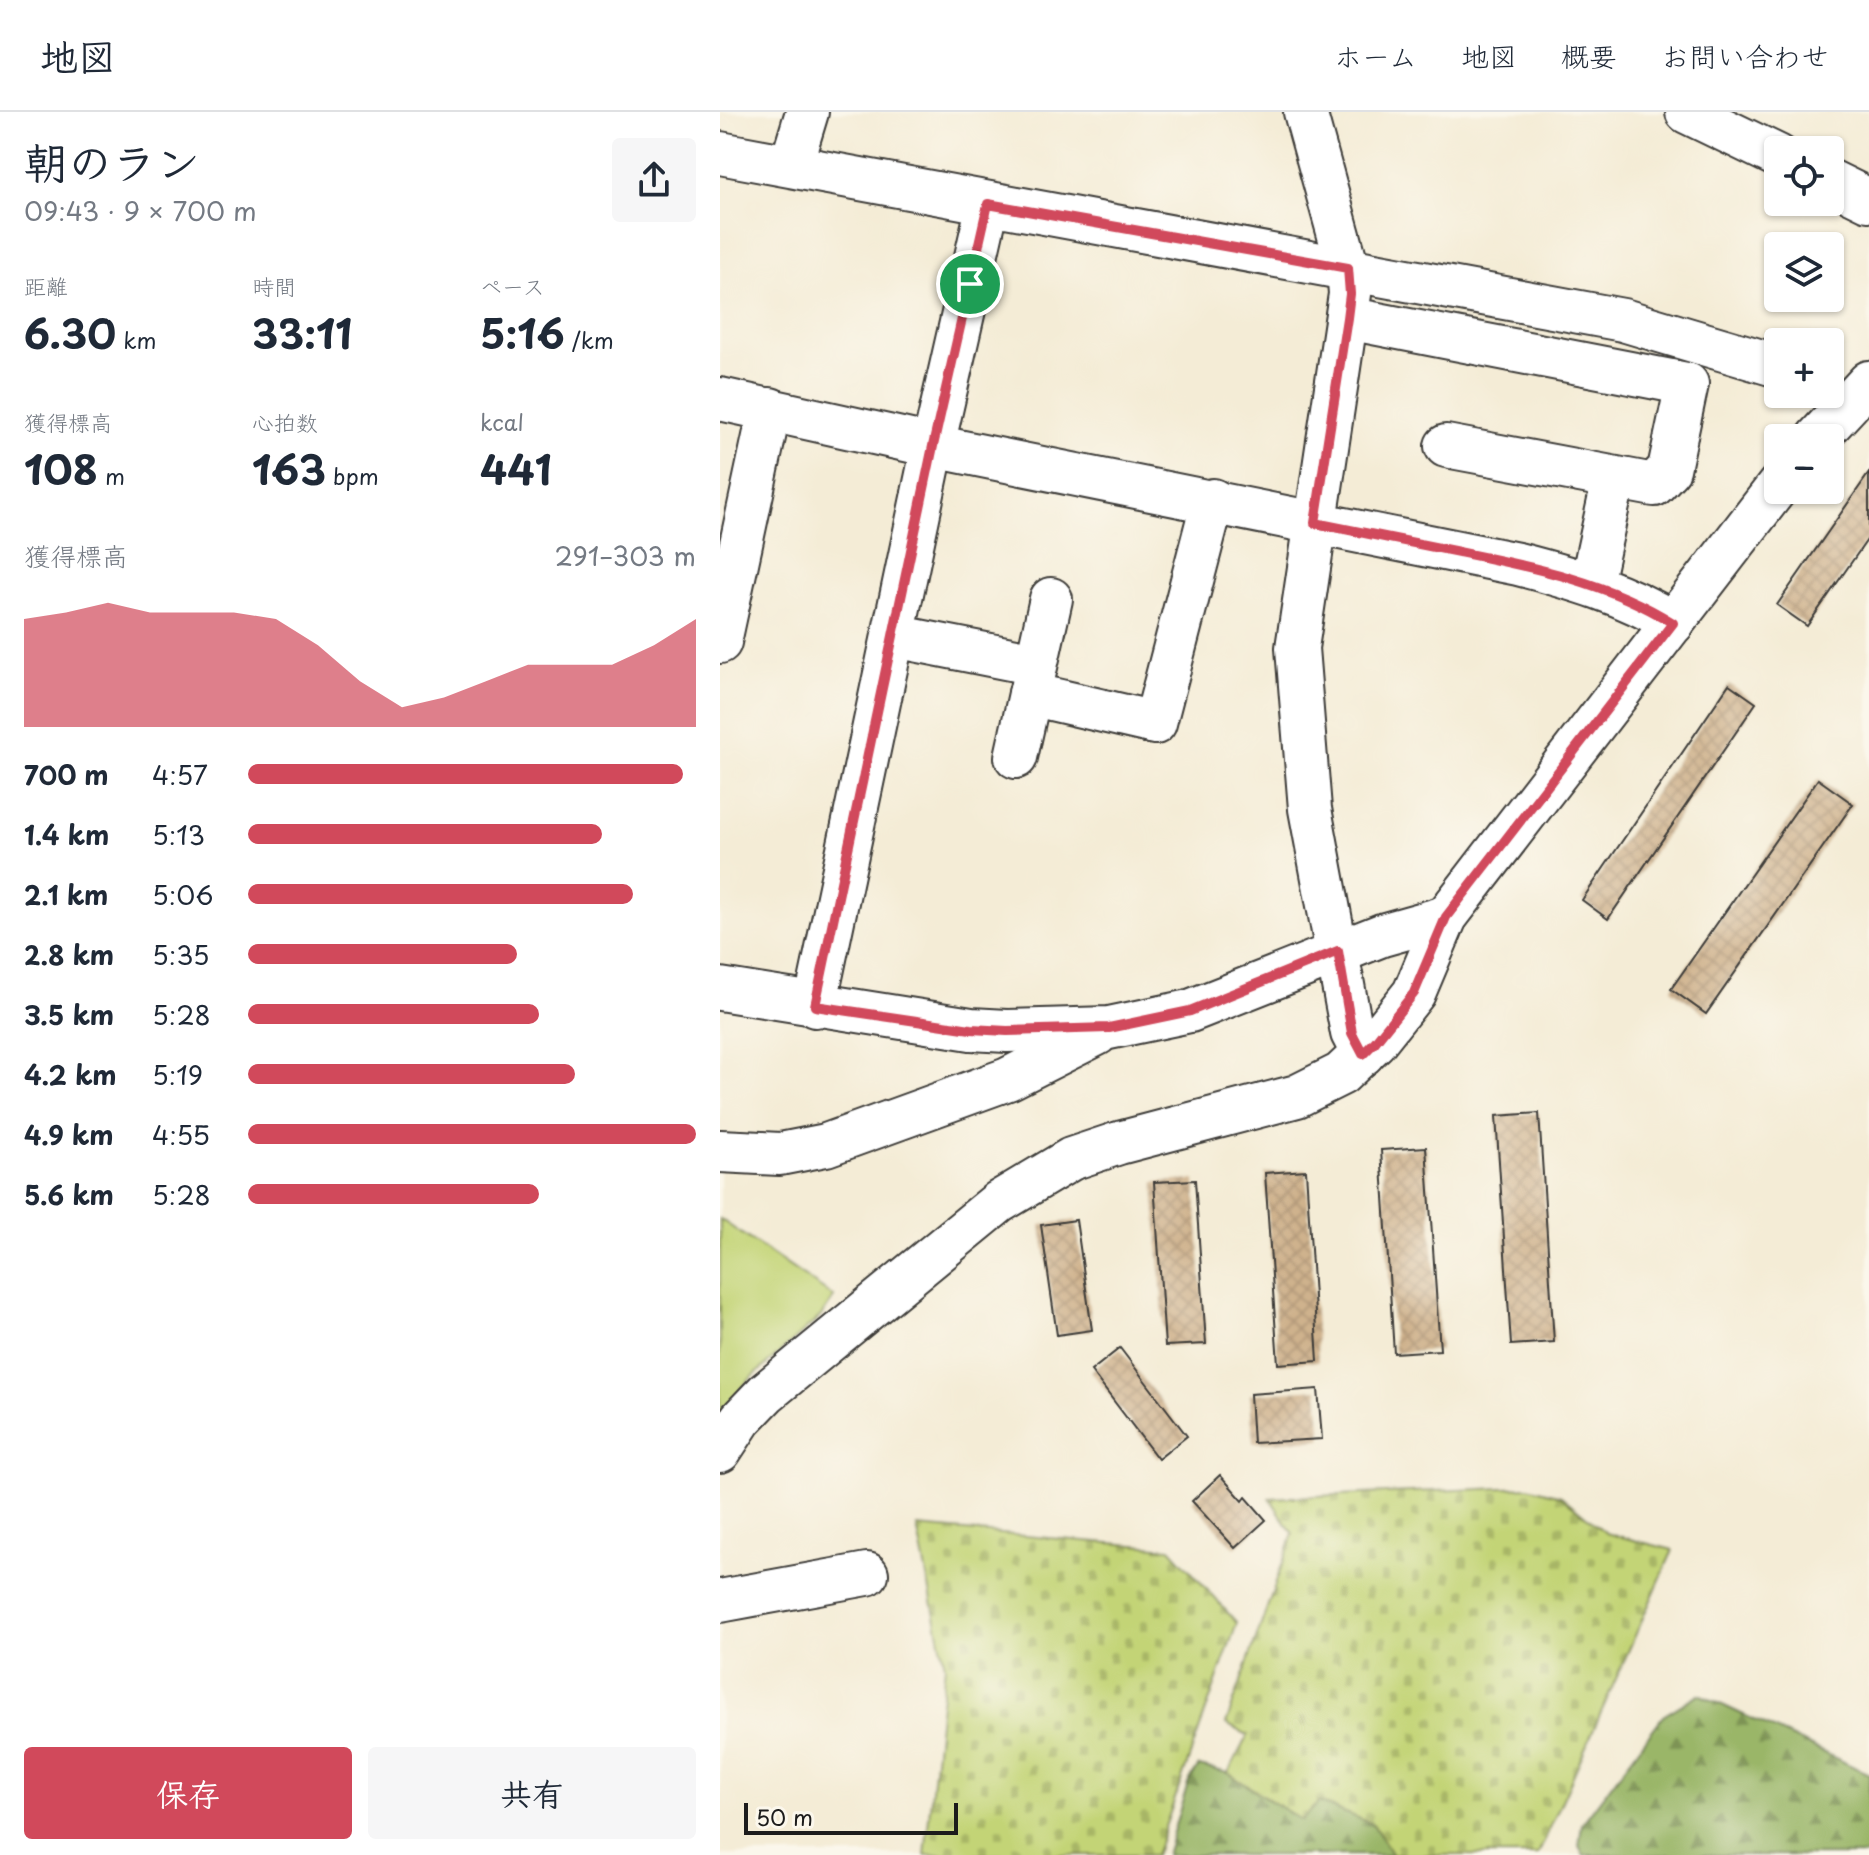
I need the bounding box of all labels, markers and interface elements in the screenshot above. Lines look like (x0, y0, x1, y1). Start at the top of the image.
text: 地図 (40, 27, 116, 84)
text: ホーム (1334, 34, 1417, 77)
text: 地図 (1461, 34, 1517, 77)
text: 概要 (1561, 34, 1617, 77)
text: お問い合わせ (1661, 34, 1829, 77)
text: 朝のラン (24, 128, 200, 194)
map controls (1764, 136, 1844, 504)
button: locate (1764, 136, 1844, 216)
button: share (612, 138, 696, 222)
text: 09:43 · 9 × 700 m (24, 191, 257, 230)
button: layers (1764, 232, 1844, 312)
pin (936, 250, 1004, 318)
icon: arrive (948, 262, 992, 306)
text: 距離 (24, 269, 68, 302)
text: 時間 (252, 269, 296, 302)
text: ペース (480, 269, 545, 302)
text: 6.30 (24, 302, 116, 363)
text: 33:11 (252, 302, 352, 363)
text: 5:16 (480, 302, 565, 363)
text: km (116, 323, 156, 356)
text: /km (565, 323, 614, 356)
button: + (1764, 328, 1844, 408)
text: 獲得標高 (24, 405, 112, 438)
text: 心拍数 (252, 405, 318, 438)
text: kcal (480, 405, 524, 438)
button: − (1764, 424, 1844, 504)
text: 108 (24, 438, 98, 499)
text: 163 (252, 438, 326, 499)
text: 441 (480, 438, 551, 499)
text: m (98, 459, 125, 492)
text: bpm (326, 459, 379, 492)
text: 獲得標高 (24, 536, 128, 575)
text: 291–303 m (555, 536, 696, 575)
text: 700 m (24, 755, 109, 794)
text: 4:57 (152, 755, 208, 794)
text: 1.4 km (24, 815, 109, 854)
text: 5:13 (152, 815, 205, 854)
text: 2.1 km (24, 875, 108, 914)
text: 5:06 (152, 875, 213, 914)
text: 2.8 km (24, 935, 114, 974)
text: 5:35 (152, 935, 209, 974)
text: 3.5 km (24, 995, 114, 1034)
text: 5:28 (152, 995, 211, 1034)
text: 4.2 km (24, 1055, 116, 1094)
text: 5:19 (152, 1055, 203, 1094)
text: 4.9 km (24, 1115, 113, 1154)
text: 4:55 (152, 1115, 210, 1154)
text: 5.6 km (24, 1175, 114, 1214)
text: 5:28 (152, 1175, 211, 1214)
button: 保存 (24, 1747, 352, 1839)
button: 共有 (368, 1747, 696, 1839)
scale bar (744, 1799, 958, 1835)
text: 50 m (756, 1800, 813, 1833)

